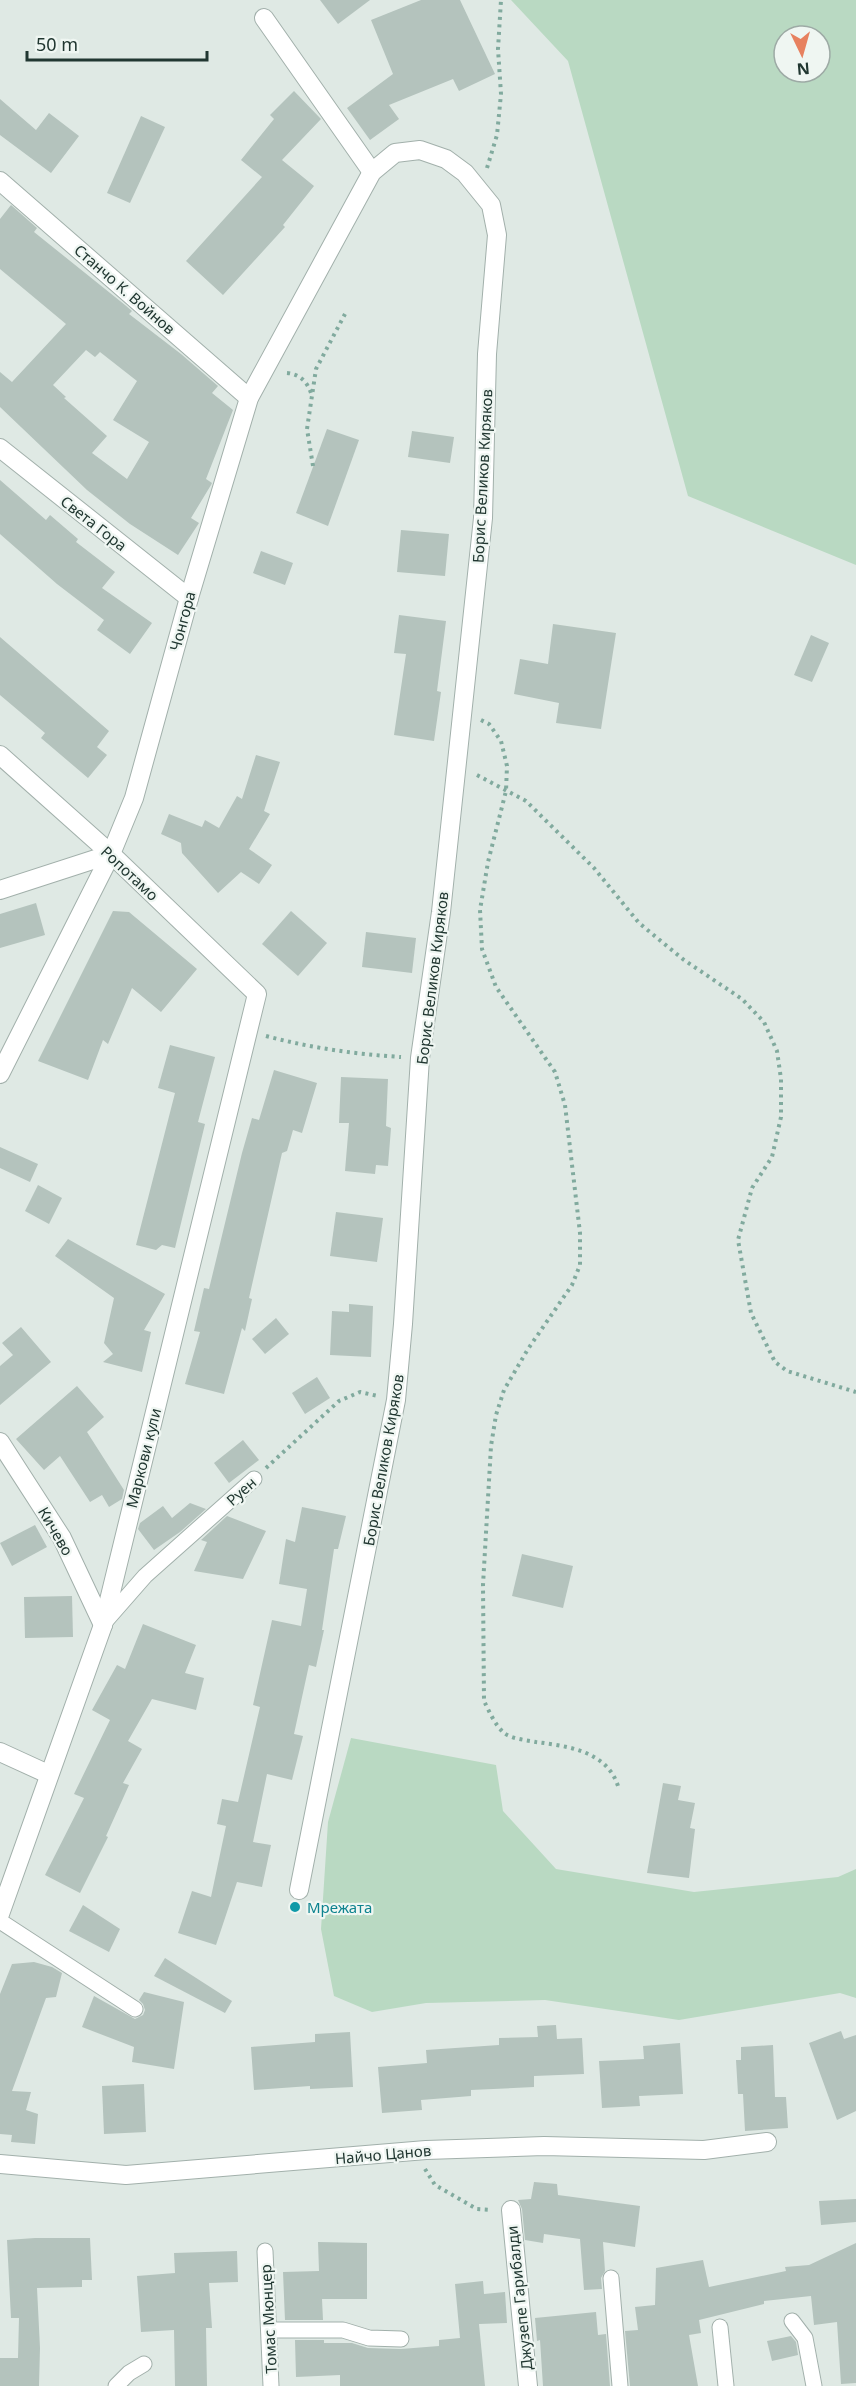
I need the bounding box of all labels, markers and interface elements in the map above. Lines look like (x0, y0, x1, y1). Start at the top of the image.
scale bar (27, 24, 207, 62)
north arrow (772, 24, 832, 84)
text: 50 m (36, 32, 78, 56)
text: N (796, 57, 811, 80)
street label: Станчо К. Войнов (70, 240, 180, 338)
street label: Борис Великов Киряков (467, 388, 497, 564)
street label: Света Гора (57, 491, 131, 555)
street label: Чонгора (164, 589, 200, 653)
street label: Ропотамо (97, 841, 163, 905)
street label: Борис Великов Киряков (411, 890, 453, 1066)
street label: Борис Великов Киряков (358, 1372, 408, 1548)
street label: Маркови кули (121, 1406, 165, 1510)
street label: Руен (222, 1472, 260, 1510)
street label: Кичево (34, 1503, 78, 1559)
place label: Мрежата (307, 1897, 372, 1917)
marker: Мрежата (288, 1900, 302, 1914)
street label: Найчо Цанов (334, 2140, 432, 2168)
street label: Джузепе Гарибалди (501, 2225, 537, 2371)
street label: Томас Мюнцер (255, 2264, 281, 2374)

